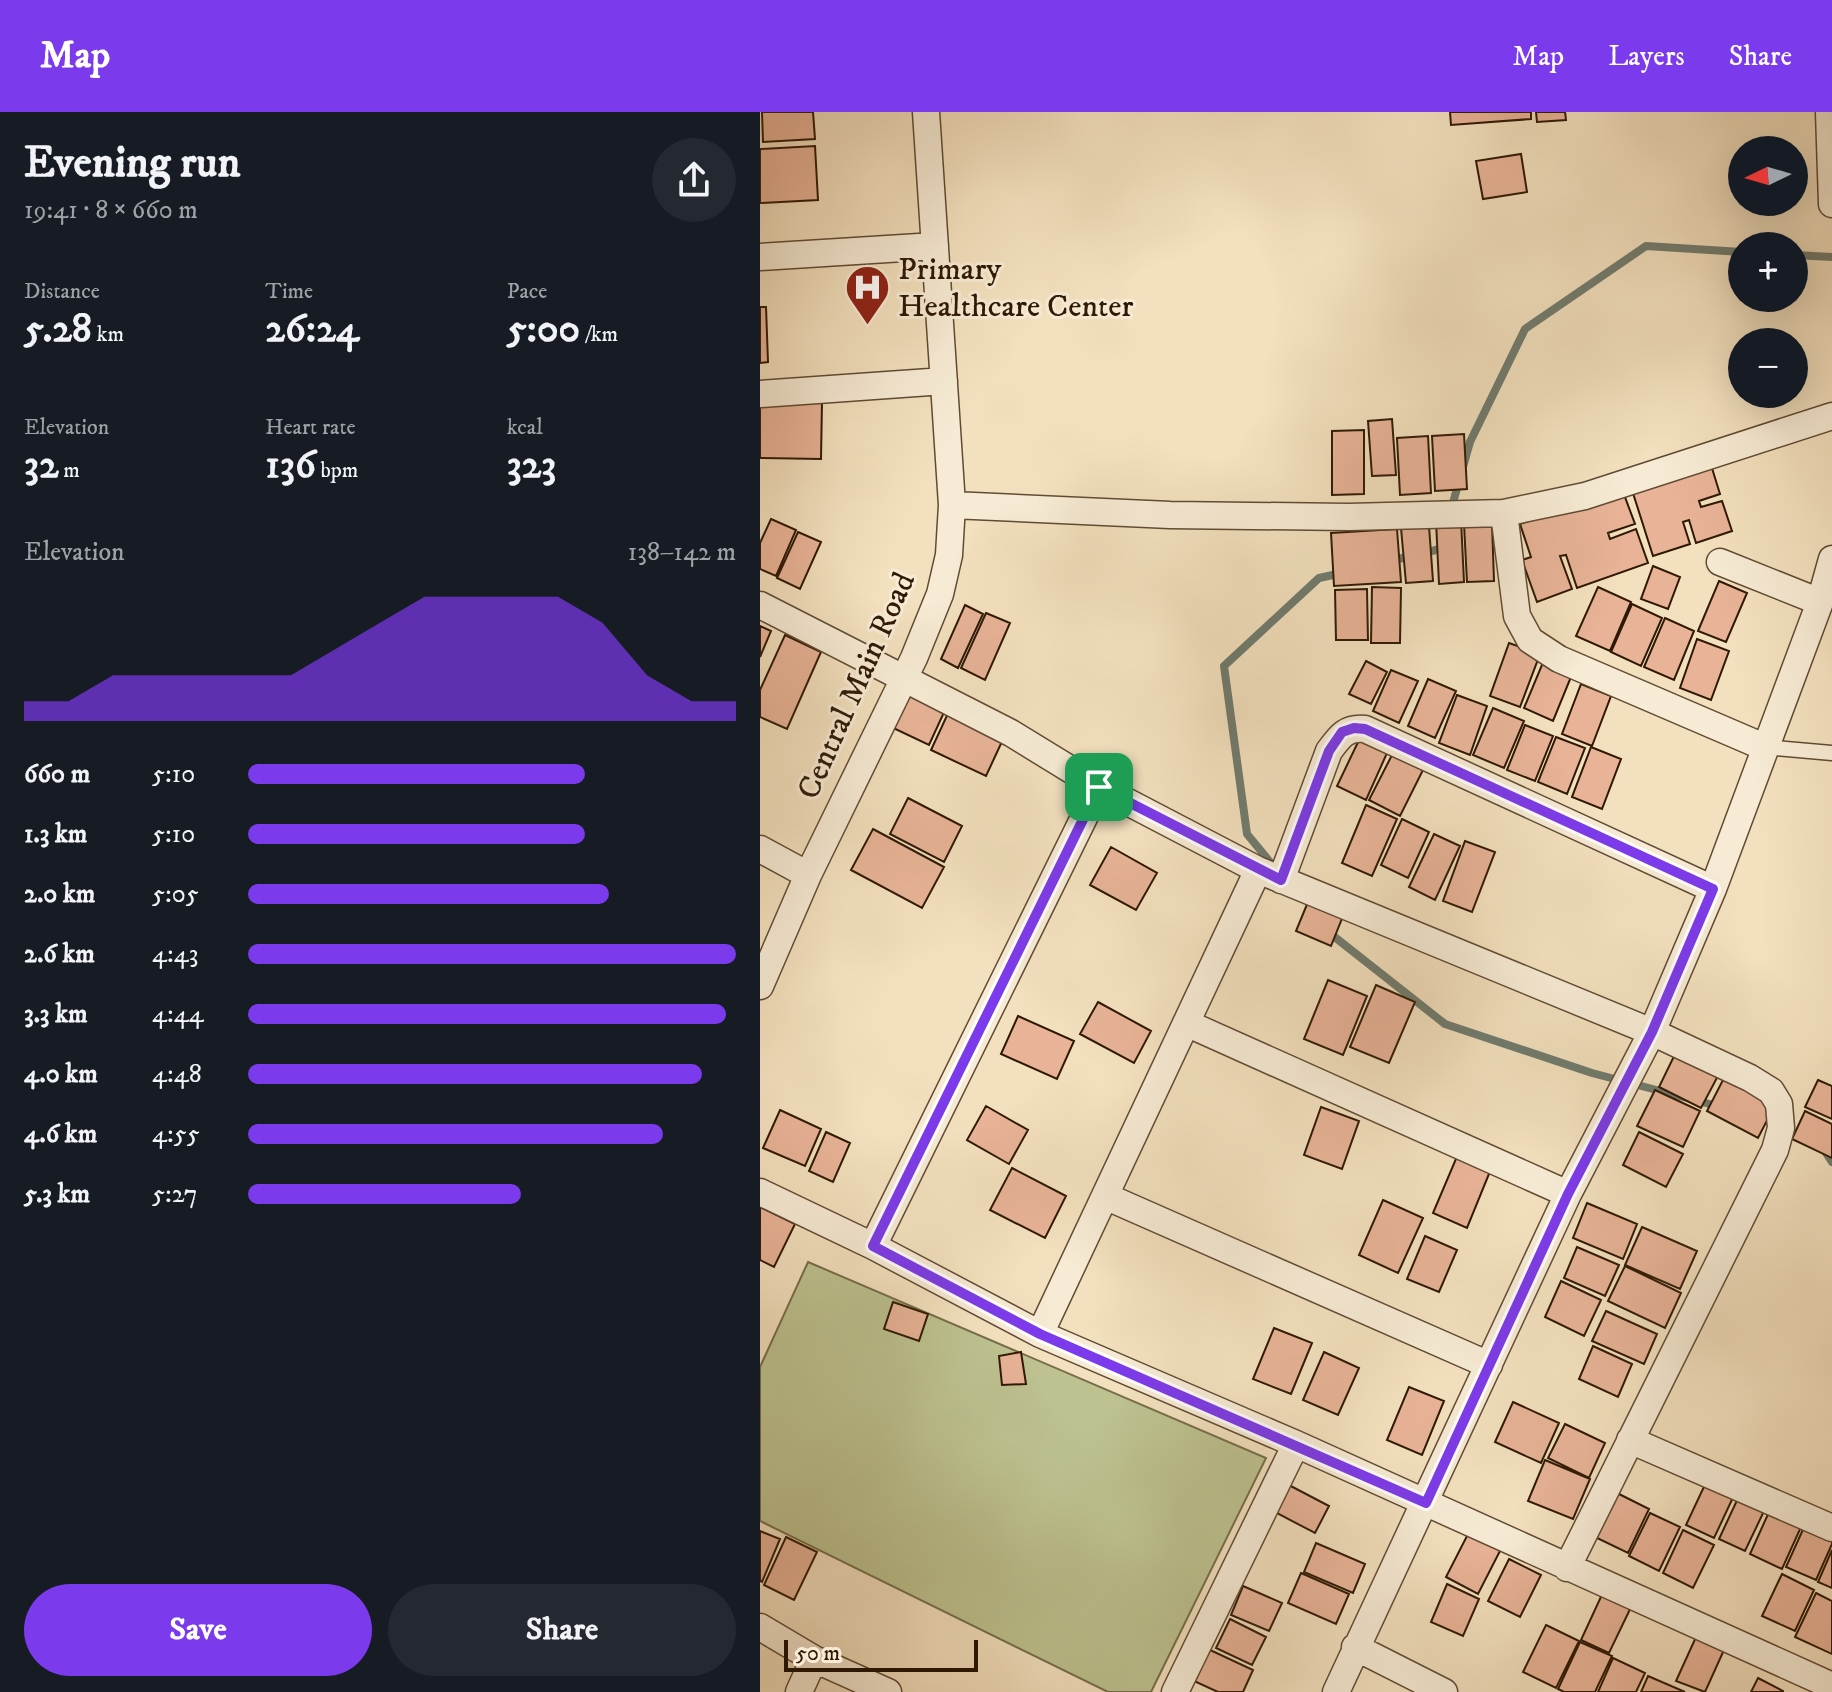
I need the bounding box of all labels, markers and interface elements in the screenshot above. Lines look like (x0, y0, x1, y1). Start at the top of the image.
text: Map (40, 32, 110, 80)
text: Map (1513, 39, 1564, 74)
text: Layers (1608, 39, 1685, 74)
text: Share (1729, 39, 1792, 74)
text: Evening run (24, 136, 241, 191)
north arrow (1728, 136, 1808, 216)
map controls (1728, 136, 1808, 408)
button: share (652, 138, 736, 222)
text: 19:41 · 8 × 660 m (24, 194, 198, 227)
button: + (1728, 232, 1808, 312)
place label: Primary Healthcare Center (898, 250, 1134, 327)
hospital icon: Primary Healthcare Center (843, 264, 891, 327)
text: Distance (24, 278, 100, 305)
text: Time (265, 278, 313, 305)
text: Pace (507, 278, 547, 305)
text: 5.28 (24, 305, 92, 355)
text: 26:24 (265, 305, 359, 355)
text: 5:00 (507, 305, 580, 355)
text: km (92, 321, 124, 348)
text: /km (580, 321, 618, 348)
button: − (1728, 328, 1808, 408)
text: Elevation (24, 414, 109, 441)
text: Heart rate (265, 414, 356, 441)
text: kcal (507, 414, 543, 441)
text: 32 (24, 441, 59, 491)
text: 136 (265, 441, 316, 491)
text: 323 (507, 441, 556, 491)
text: m (59, 457, 80, 484)
text: bpm (316, 457, 358, 484)
text: Elevation (24, 536, 125, 569)
text: 138–142 m (628, 536, 736, 569)
street label: Central Main Road (789, 566, 925, 806)
pin (1065, 753, 1133, 821)
text: 660 m (24, 758, 90, 791)
text: 5:10 (152, 758, 195, 791)
icon: arrive (1077, 765, 1121, 809)
text: 1.3 km (24, 818, 87, 851)
text: 5:10 (152, 818, 195, 851)
text: 2.0 km (24, 878, 95, 911)
text: 5:05 (152, 878, 199, 911)
text: 2.6 km (24, 938, 95, 971)
text: 4:43 (152, 938, 198, 971)
text: 3.3 km (24, 998, 88, 1031)
text: 4:44 (152, 998, 204, 1031)
text: 4.0 km (24, 1058, 98, 1091)
text: 4:48 (152, 1058, 202, 1091)
text: 4.6 km (24, 1118, 97, 1151)
text: 4:55 (152, 1118, 200, 1151)
text: 5.3 km (24, 1178, 90, 1211)
text: 5:27 (152, 1178, 198, 1211)
button: Save (24, 1584, 372, 1676)
button: Share (388, 1584, 736, 1676)
scale bar (784, 1636, 978, 1672)
text: 50 m (796, 1640, 840, 1667)

